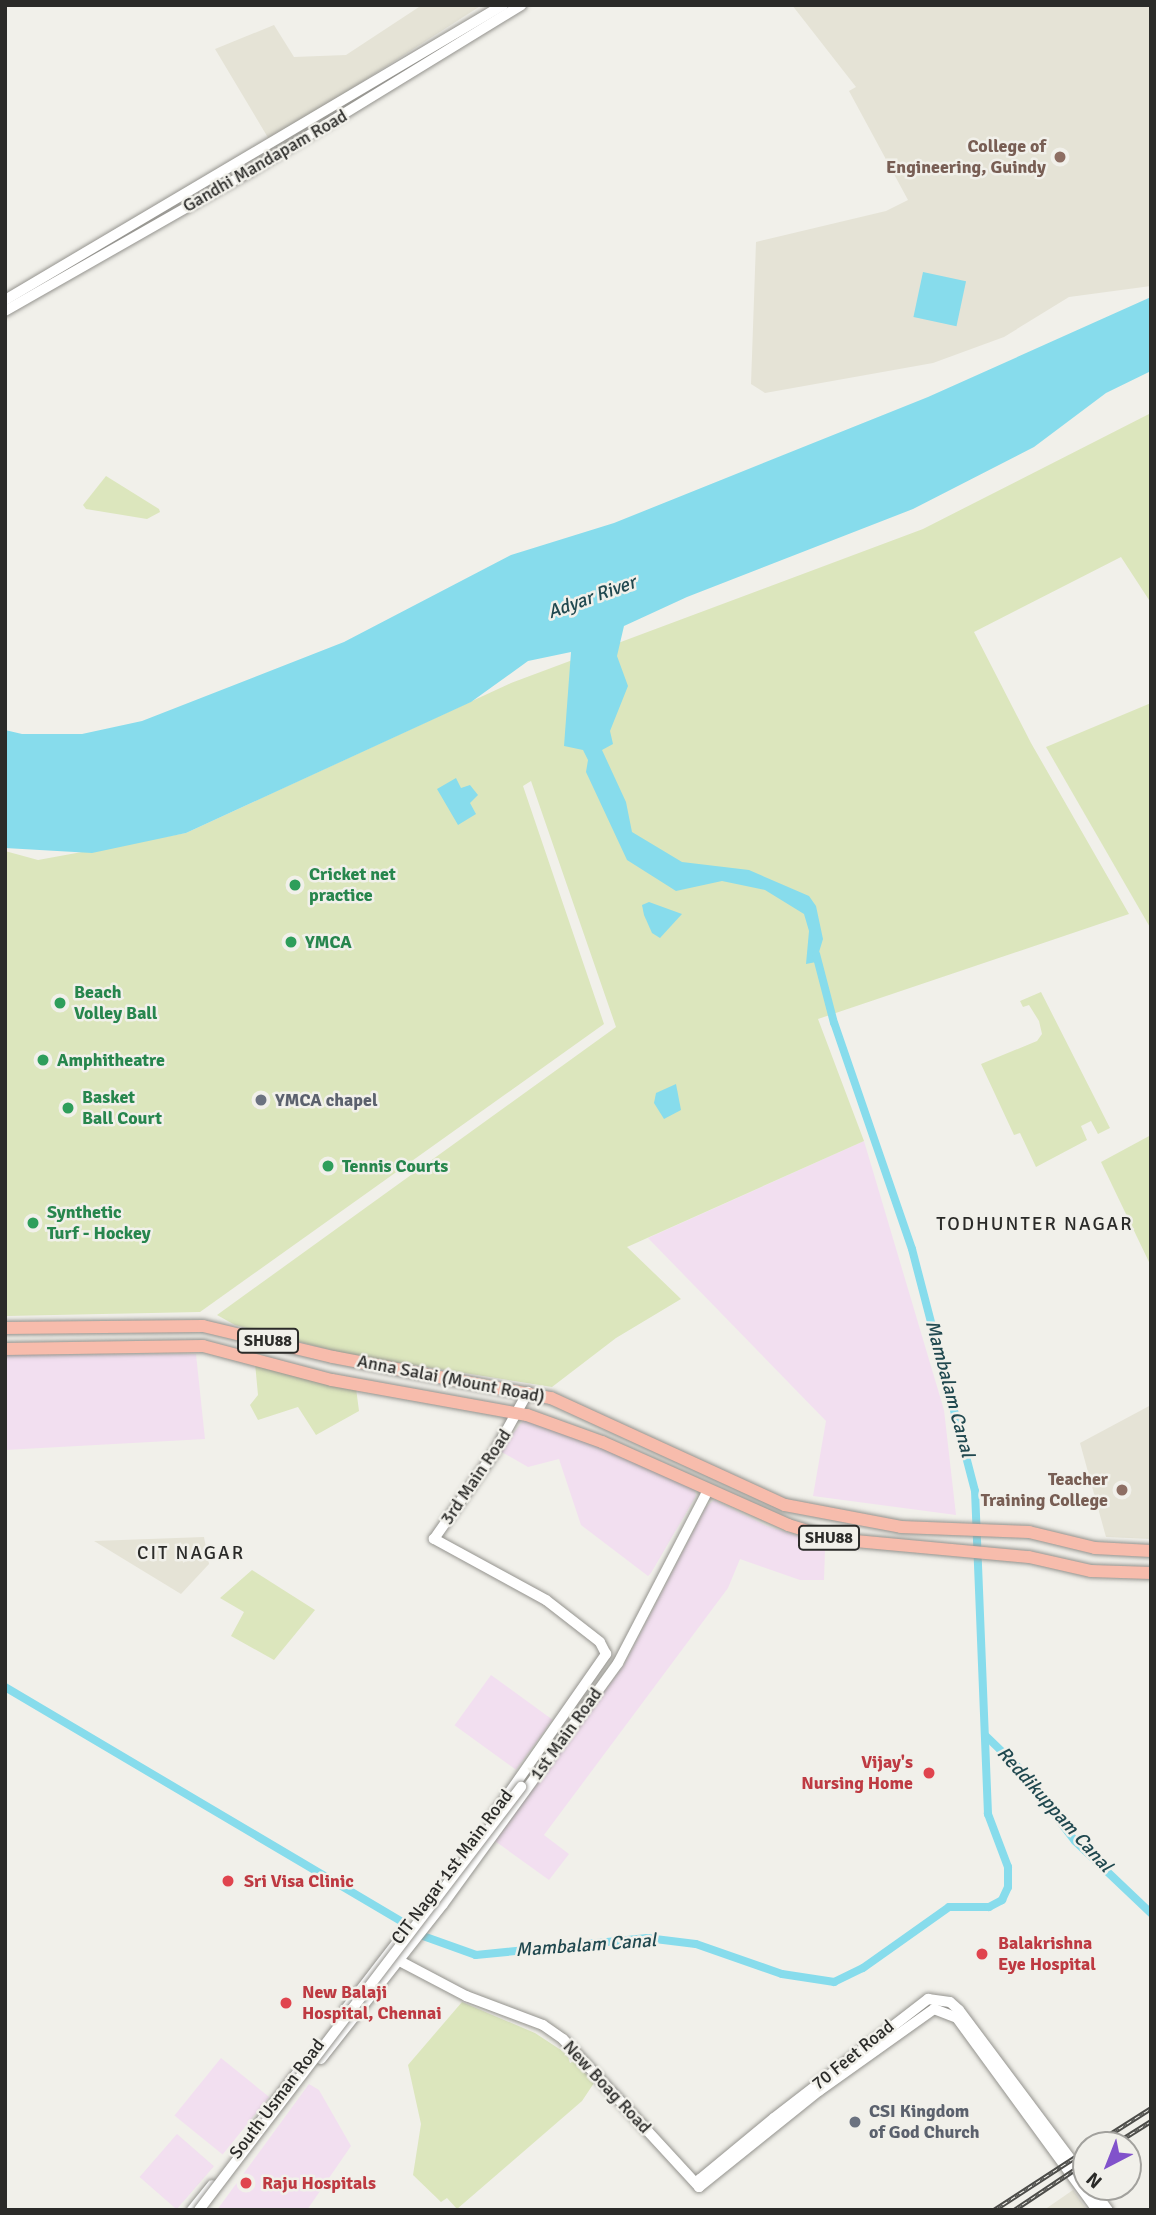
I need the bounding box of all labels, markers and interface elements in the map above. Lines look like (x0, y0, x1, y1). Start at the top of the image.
street label: Gandhi Mandapam Road (179, 105, 351, 217)
place label: College of Engineering, Guindy (886, 136, 1046, 178)
marker: College of Engineering, Guindy (1052, 149, 1068, 165)
water label: Adyar River (545, 572, 639, 624)
place label: Cricket net practice (309, 864, 396, 906)
marker: Cricket net practice (287, 877, 303, 893)
place label: YMCA (305, 931, 352, 953)
marker: YMCA (283, 934, 299, 950)
place label: Beach Volley Ball (74, 982, 157, 1024)
marker: Beach Volley Ball (52, 995, 68, 1011)
place label: Amphitheatre (57, 1049, 165, 1071)
marker: Amphitheatre (35, 1052, 51, 1068)
place label: Basket Ball Court (82, 1087, 162, 1130)
place label: YMCA chapel (275, 1089, 378, 1111)
marker: YMCA chapel (253, 1092, 269, 1108)
marker: Basket Ball Court (60, 1100, 76, 1116)
place label: Tennis Courts (342, 1155, 448, 1177)
marker: Tennis Courts (320, 1158, 336, 1174)
place label: Synthetic Turf - Hockey (47, 1202, 151, 1244)
district label: TODHUNTER NAGAR (938, 1214, 1132, 1236)
marker: Synthetic Turf - Hockey (25, 1215, 41, 1231)
water label: Mambalam Canal (920, 1318, 978, 1460)
road number: SHU88 (236, 1329, 300, 1354)
street label: Anna Salai (Mount Road) (355, 1350, 547, 1408)
street label: 3rd Main Road (436, 1425, 516, 1529)
place label: Teacher Training College (981, 1469, 1108, 1512)
marker: Teacher Training College (1114, 1482, 1130, 1498)
road number: SHU88 (798, 1526, 860, 1550)
district label: CIT NAGAR (138, 1543, 244, 1565)
street label: 1st Main Road (525, 1684, 607, 1784)
water label: Reddikuppam Canal (992, 1742, 1116, 1878)
place label: Vijay's Nursing Home (801, 1752, 913, 1795)
marker: Vijay's Nursing Home (919, 1763, 939, 1783)
street label: CIT Nagar 1st Main Road (387, 1785, 517, 1949)
place label: Sri Visa Clinic (244, 1870, 354, 1892)
marker: Sri Visa Clinic (218, 1871, 238, 1891)
water label: Mambalam Canal (515, 1930, 657, 1962)
place label: Balakrishna Eye Hospital (998, 1933, 1096, 1976)
marker: Balakrishna Eye Hospital (972, 1944, 992, 1964)
place label: New Balaji Hospital, Chennai (302, 1982, 442, 2024)
marker: New Balaji Hospital, Chennai (276, 1993, 296, 2013)
street label: 70 Feet Road (808, 2015, 898, 2095)
street label: South Usman Road (225, 2035, 329, 2163)
street label: New Boag Road (558, 2036, 656, 2138)
place label: CSI Kingdom of God Church (869, 2101, 980, 2144)
marker: CSI Kingdom of God Church (847, 2114, 863, 2130)
north arrow (1072, 2131, 1142, 2201)
text: N (1081, 2167, 1107, 2193)
place label: Raju Hospitals (262, 2172, 376, 2194)
marker: Raju Hospitals (236, 2173, 256, 2193)

